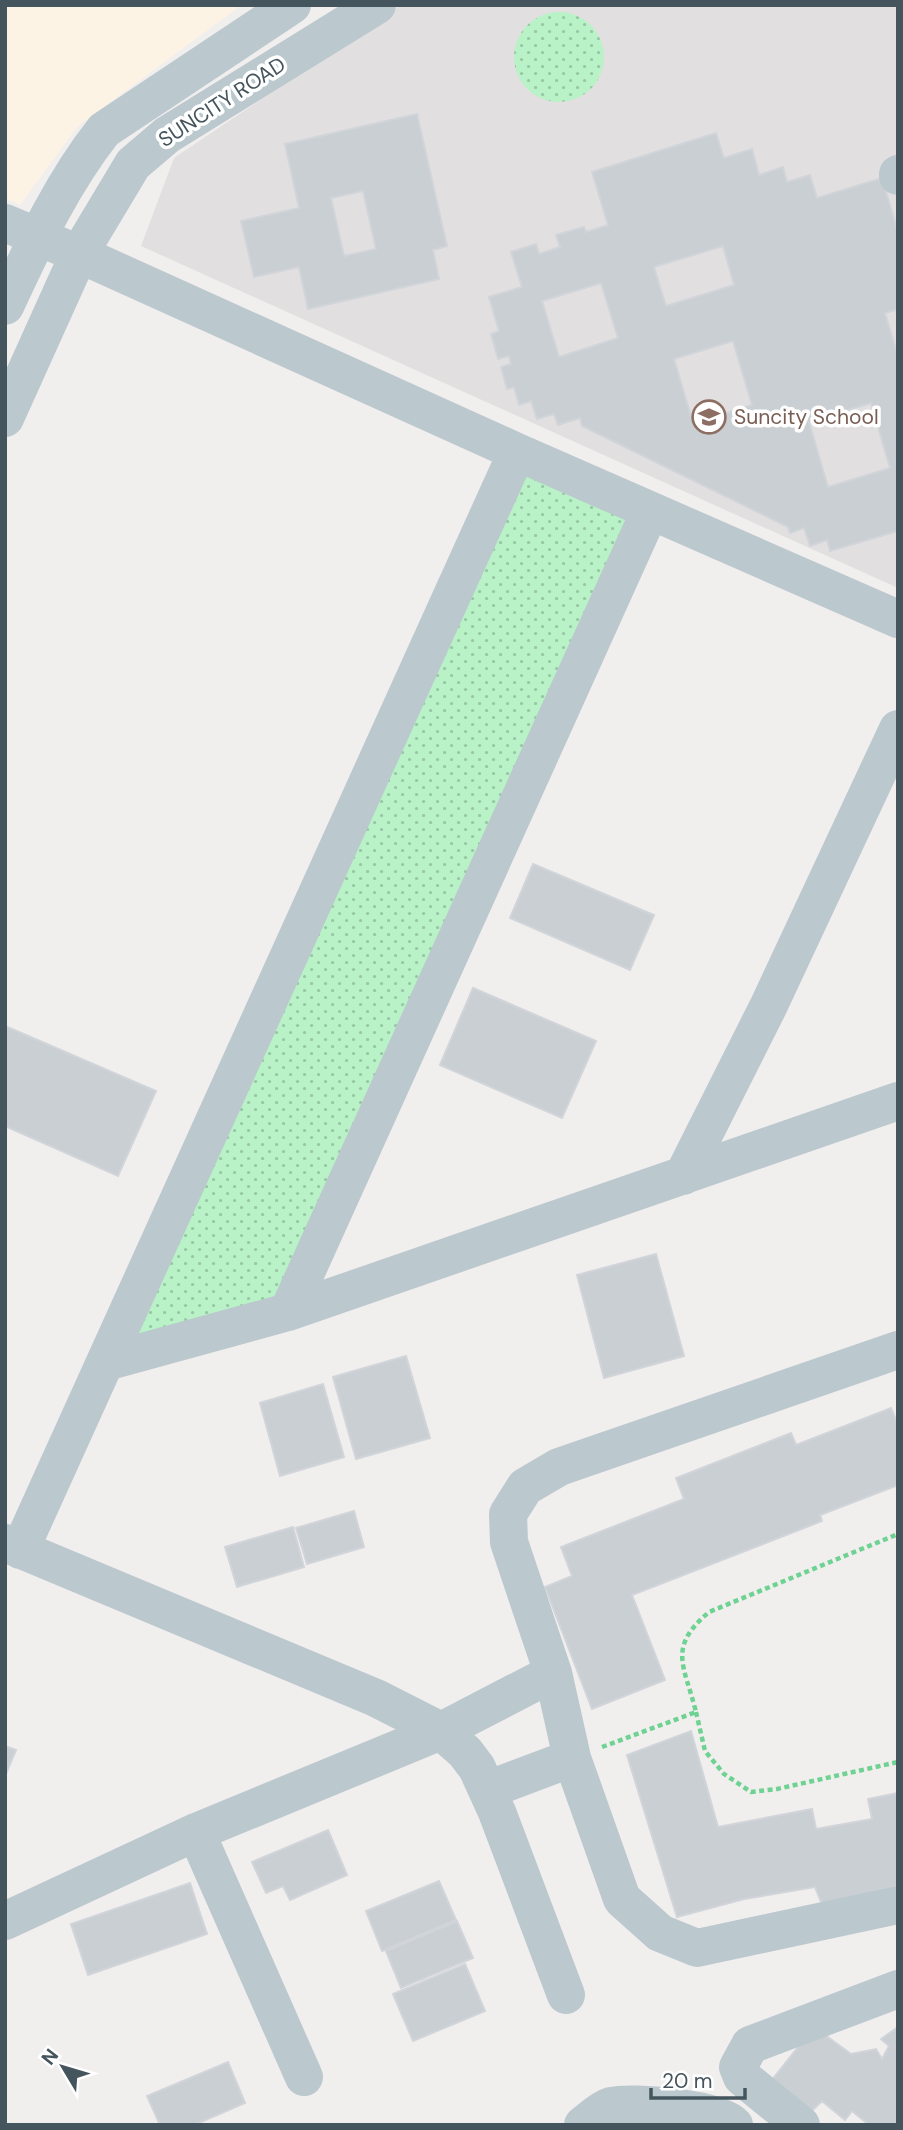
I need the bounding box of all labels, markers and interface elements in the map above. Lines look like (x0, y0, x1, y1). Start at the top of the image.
street label: SUNCITY ROAD (153, 50, 291, 154)
school or university icon: Suncity School (690, 398, 728, 436)
place label: Suncity School (734, 403, 879, 431)
north arrow (28, 2032, 98, 2102)
text: N (36, 2044, 64, 2070)
scale bar (651, 2056, 746, 2100)
text: 20 m (662, 2067, 713, 2095)

